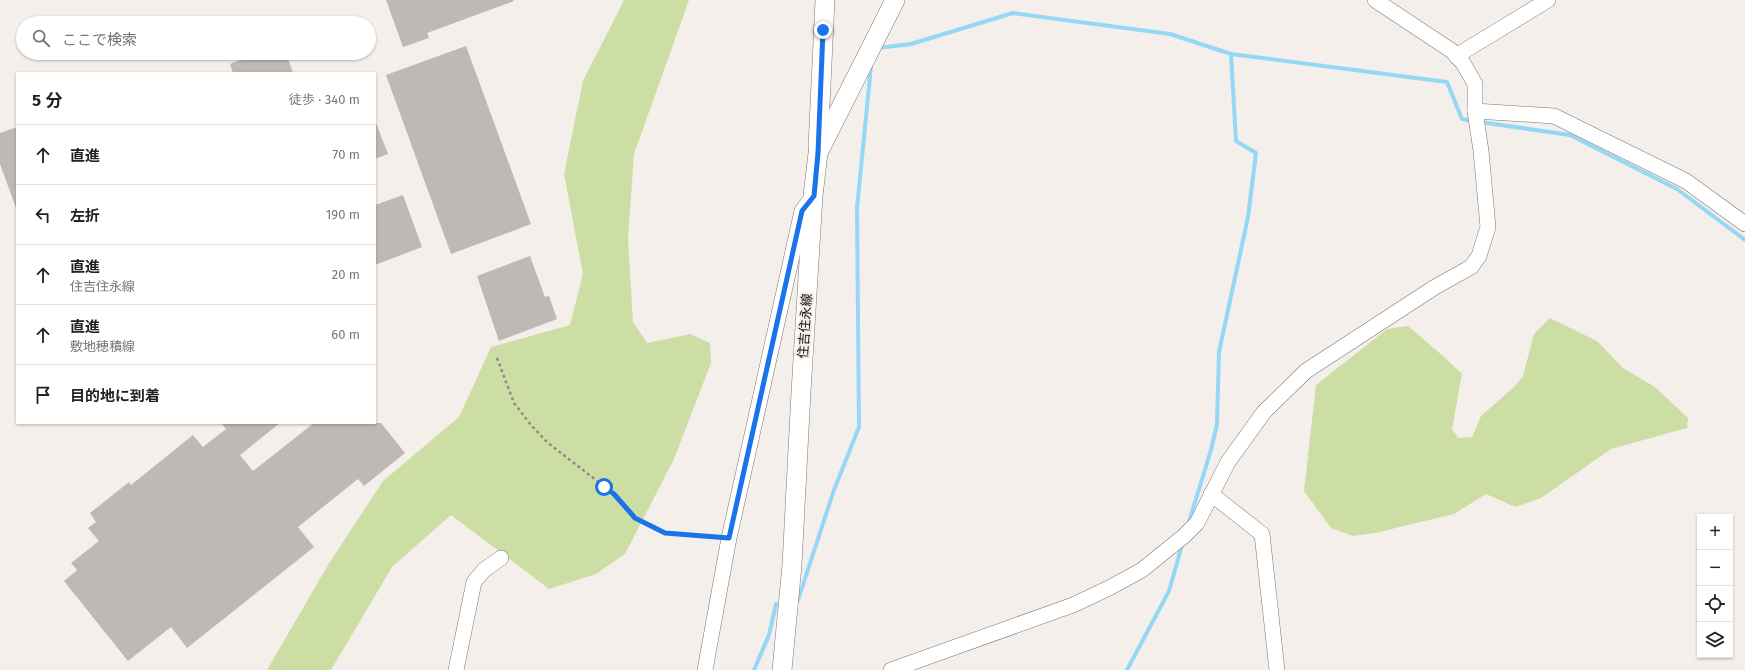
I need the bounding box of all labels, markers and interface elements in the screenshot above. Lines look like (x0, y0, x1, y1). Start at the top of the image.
search box (16, 16, 376, 60)
route end (814, 21, 832, 39)
icon: search (30, 27, 52, 49)
text: ここで検索 (62, 31, 137, 49)
text: 5 分 (32, 90, 62, 111)
text: 徒歩 · 340 m (289, 92, 360, 107)
icon: ahead (32, 144, 54, 166)
text: 直進 (70, 147, 100, 165)
text: 70 m (333, 147, 360, 162)
icon: left (32, 204, 54, 226)
text: 左折 (70, 207, 100, 225)
text: 190 m (326, 207, 360, 222)
text: 直進 (70, 258, 100, 276)
icon: ahead (32, 264, 54, 286)
text: 20 m (332, 267, 360, 282)
text: 住吉住永線 (70, 279, 135, 294)
street label: 住吉住永線 (795, 293, 815, 359)
text: 直進 (70, 318, 100, 336)
icon: ahead (32, 324, 54, 346)
text: 60 m (331, 327, 360, 342)
text: 敷地穂積線 (70, 339, 135, 354)
icon: arrive (32, 384, 54, 406)
text: 目的地に到着 (70, 387, 160, 405)
route start (595, 478, 613, 496)
map controls (1697, 514, 1733, 658)
button: + (1697, 514, 1733, 550)
button: − (1697, 550, 1733, 586)
button: locate (1697, 586, 1733, 622)
button: layers (1697, 622, 1733, 658)

